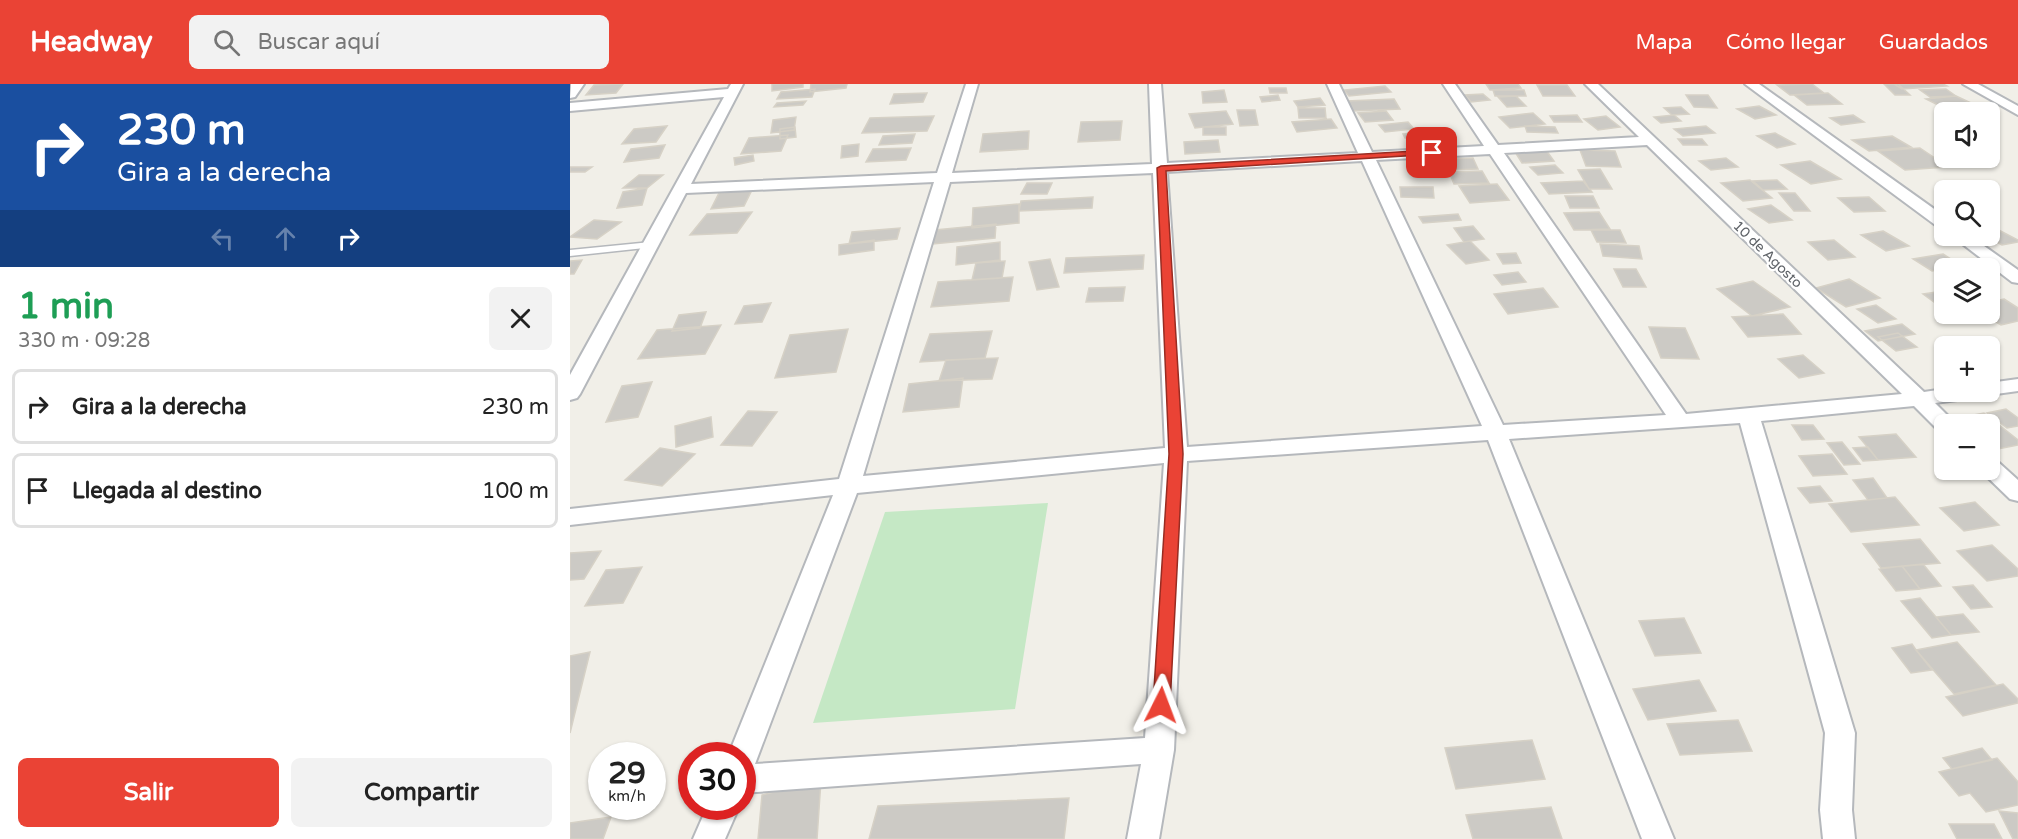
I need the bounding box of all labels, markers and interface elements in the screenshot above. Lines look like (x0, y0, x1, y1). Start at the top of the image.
search box (189, 15, 609, 69)
text: Headway (30, 25, 153, 59)
icon: search (210, 26, 243, 59)
text: Buscar aquí (258, 29, 380, 55)
text: Mapa (1635, 30, 1693, 55)
text: Cómo llegar (1726, 30, 1846, 55)
text: Guardados (1879, 30, 1988, 55)
map controls (1934, 102, 2000, 480)
button: sound (1934, 102, 2000, 168)
text: 230 m (117, 105, 246, 156)
icon: right (18, 108, 96, 186)
pin (1406, 127, 1457, 178)
icon: arrive (1415, 136, 1448, 169)
text: Gira a la derecha (117, 156, 331, 189)
button: search (1934, 180, 2000, 246)
street label: 10 de Agosto (1729, 217, 1806, 292)
icon: left (206, 222, 239, 255)
icon: ahead (269, 222, 302, 255)
icon: right (332, 222, 365, 255)
button: layers (1934, 258, 2000, 324)
text: 1 min (18, 285, 114, 328)
button: close (489, 287, 552, 350)
text: 330 m · 09:28 (18, 329, 150, 353)
button: + (1934, 336, 2000, 402)
icon: right (21, 390, 54, 423)
text: Gira a la derecha (72, 394, 247, 420)
text: 230 m (482, 394, 549, 420)
button: − (1934, 414, 2000, 480)
icon: arrive (21, 474, 54, 507)
text: Llegada al destino (72, 478, 262, 504)
text: 100 m (482, 478, 549, 504)
position arrow (1129, 673, 1193, 737)
speed limit sign: 30 (678, 742, 756, 820)
text: 29 (608, 755, 646, 792)
button: Salir (18, 758, 279, 827)
button: Compartir (291, 758, 552, 827)
text: km/h (608, 787, 646, 805)

